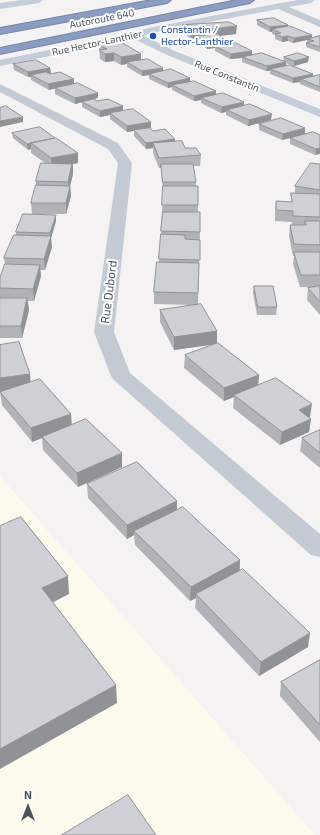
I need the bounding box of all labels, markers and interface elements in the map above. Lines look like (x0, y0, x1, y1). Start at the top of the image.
street label: Autoroute 640 (68, 7, 136, 31)
place label: Constantin / Hector-Lanthier (161, 24, 233, 48)
street label: Rue Hector-Lanthier (51, 28, 143, 58)
marker: Constantin / Hector-Lanthier (148, 31, 158, 41)
street label: Rue Constantin (193, 58, 261, 94)
street label: Rue Dubord (98, 260, 120, 324)
north arrow (8, 787, 48, 827)
text: N (24, 788, 32, 801)

